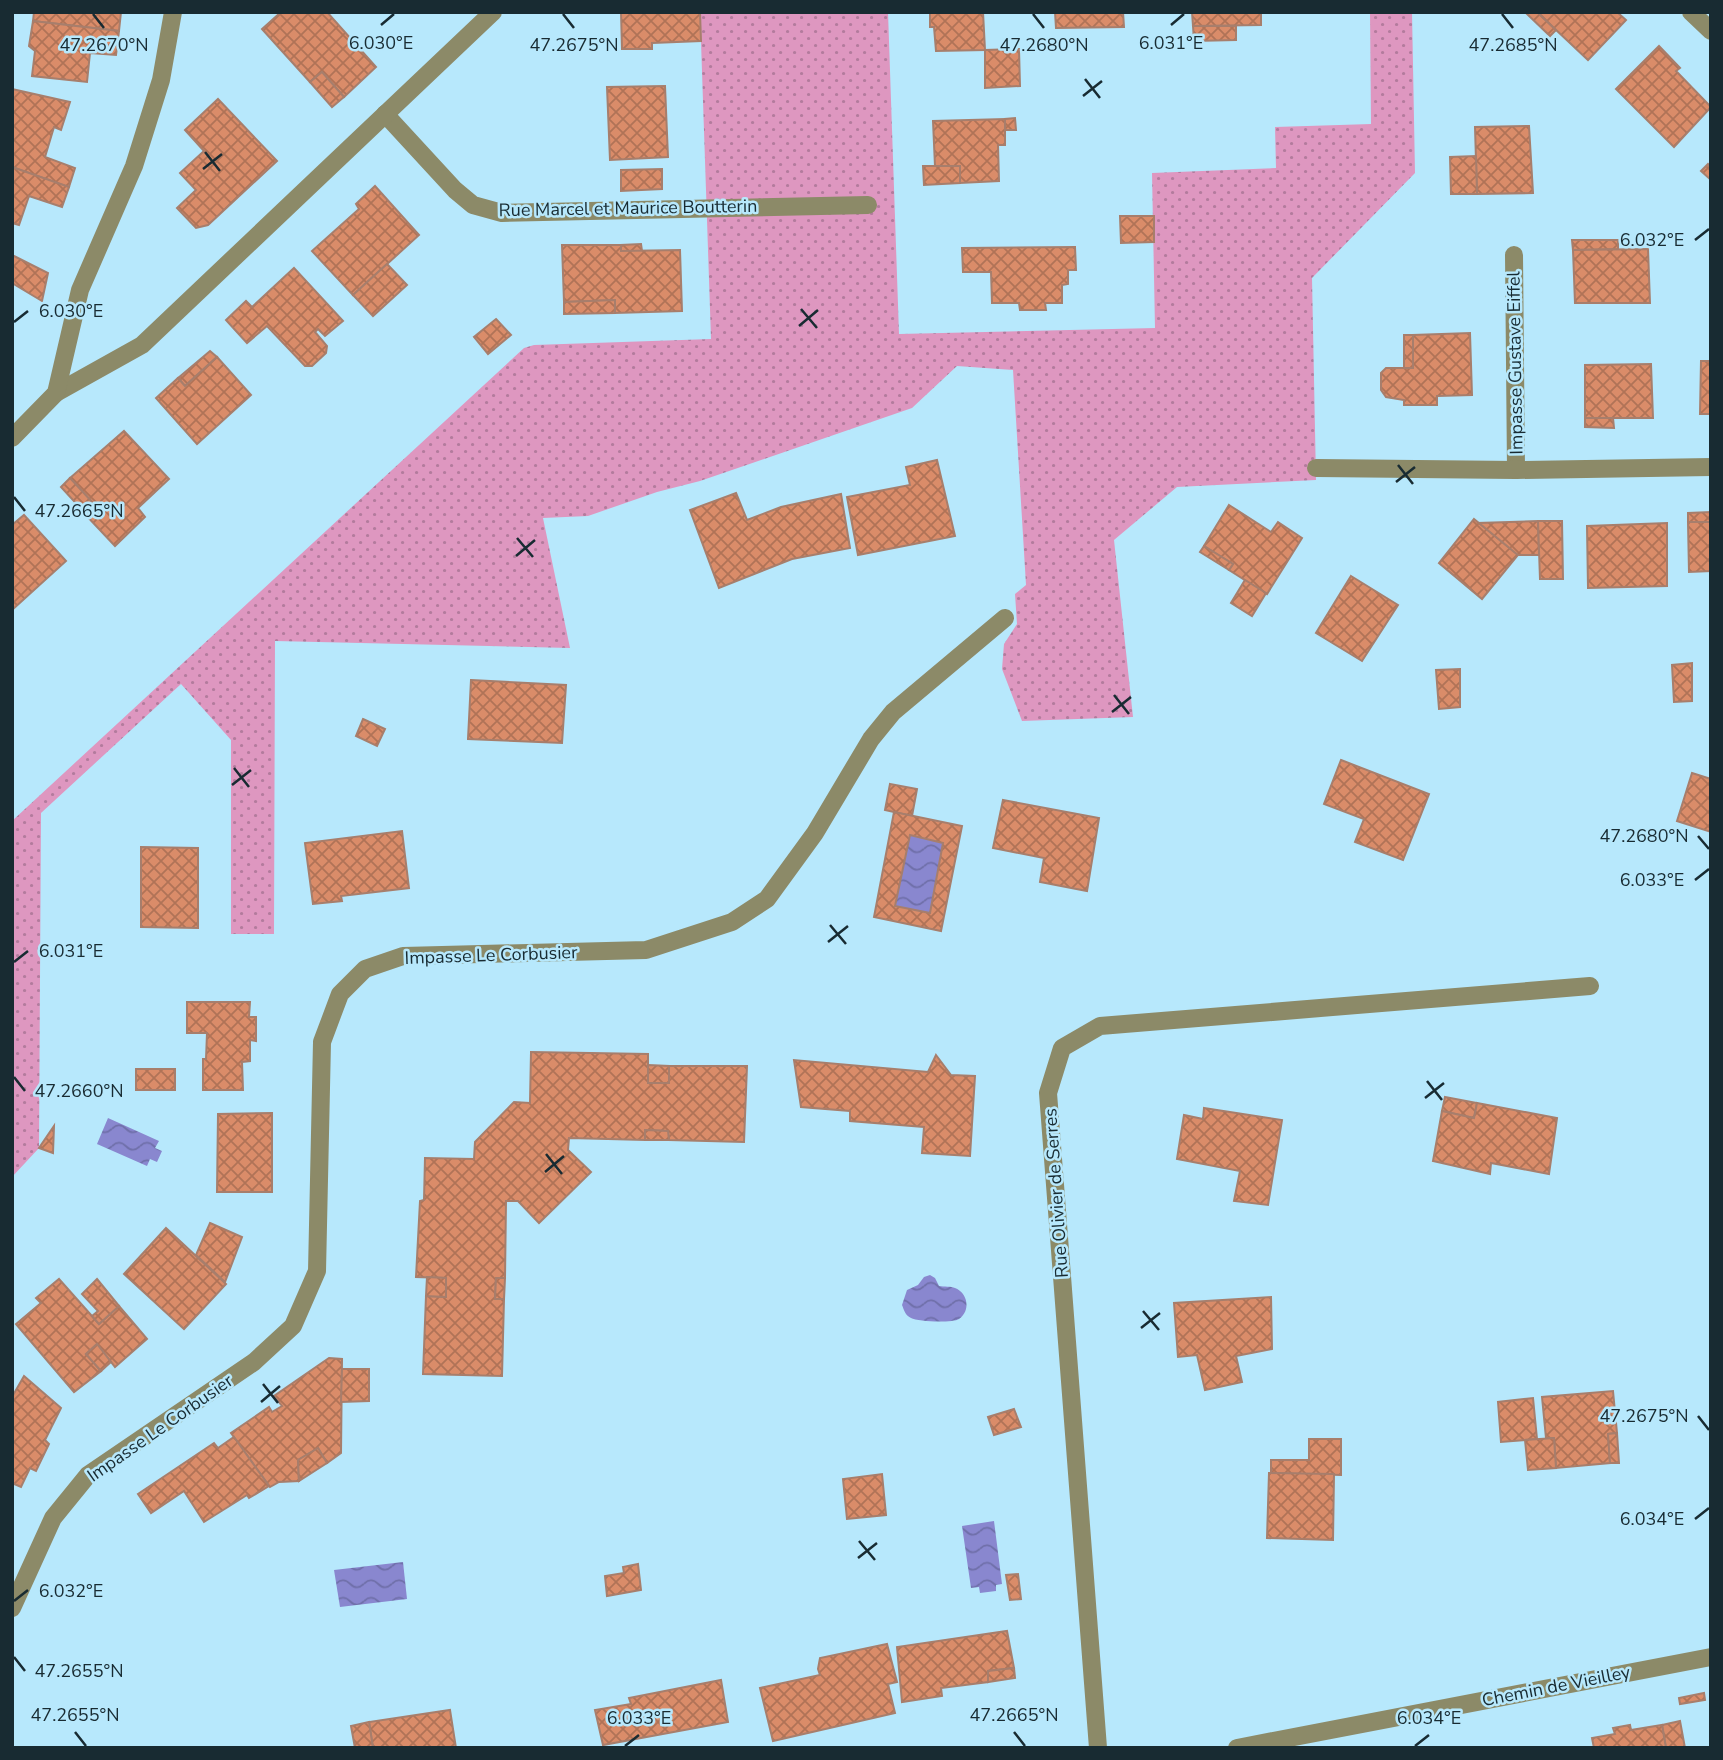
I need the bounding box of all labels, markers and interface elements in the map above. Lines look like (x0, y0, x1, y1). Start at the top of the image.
text: 6.030°E (349, 31, 413, 55)
text: 6.031°E (1139, 31, 1203, 55)
text: 47.2670°N (60, 33, 148, 57)
text: 47.2675°N (530, 33, 618, 57)
text: 47.2680°N (1000, 33, 1088, 57)
text: 47.2685°N (1469, 33, 1557, 57)
street label: Rue Marcel et Maurice Boutterin (498, 194, 758, 222)
text: 6.032°E (1620, 228, 1684, 252)
street label: Impasse Gustave Eiffel (1501, 270, 1529, 455)
text: 6.030°E (39, 299, 103, 323)
text: 47.2665°N (35, 499, 123, 523)
text: 47.2680°N (1600, 824, 1688, 848)
text: 6.033°E (1620, 868, 1684, 892)
text: 6.031°E (39, 939, 103, 963)
street label: Impasse Le Corbusier (404, 940, 578, 970)
text: 47.2660°N (35, 1079, 123, 1103)
street label: Rue Olivier de Serres (1038, 1107, 1074, 1279)
street label: Impasse Le Corbusier (82, 1368, 238, 1487)
text: 47.2675°N (1600, 1404, 1688, 1428)
text: 6.034°E (1620, 1507, 1684, 1531)
text: 6.032°E (39, 1579, 103, 1603)
text: 47.2655°N (35, 1659, 123, 1683)
street label: Chemin de Vieilley (1480, 1660, 1633, 1712)
text: 47.2655°N (31, 1703, 119, 1727)
text: 47.2665°N (970, 1703, 1058, 1727)
text: 6.033°E (607, 1706, 671, 1730)
text: 6.034°E (1397, 1706, 1461, 1730)

